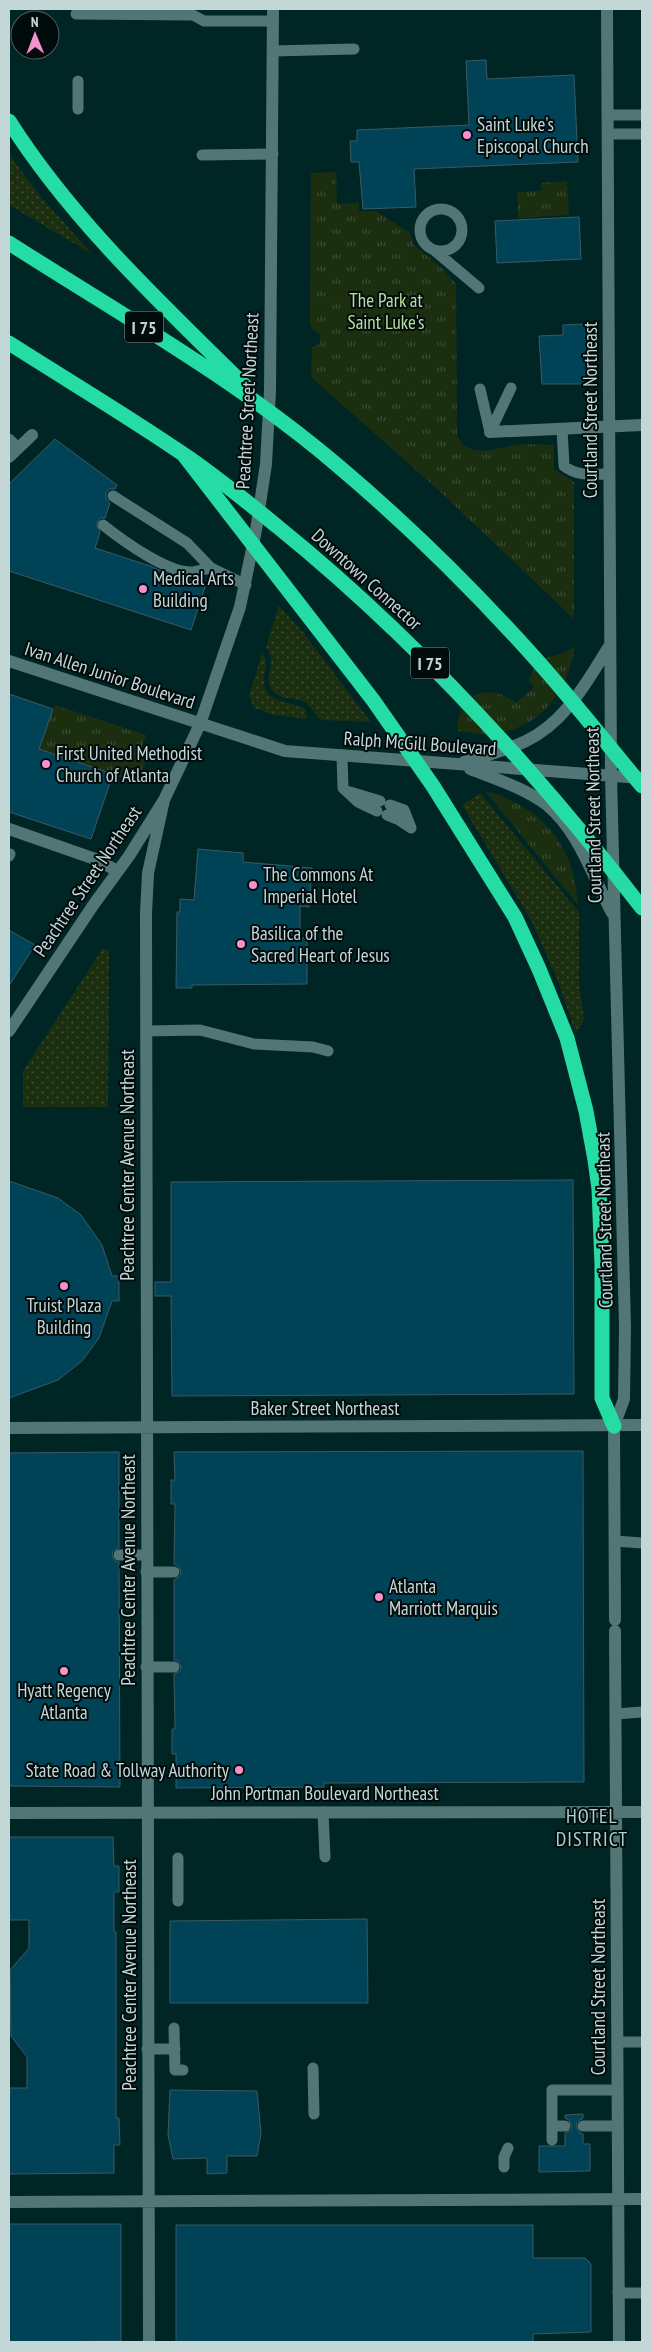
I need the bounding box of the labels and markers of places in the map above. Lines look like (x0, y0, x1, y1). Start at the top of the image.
place label: Saint Luke's Episcopal Church (477, 112, 589, 158)
marker: Saint Luke's Episcopal Church (461, 129, 473, 141)
place label: Medical Arts Building (153, 566, 234, 612)
marker: Medical Arts Building (137, 583, 149, 595)
place label: First United Methodist Church of Atlanta (56, 741, 203, 787)
marker: First United Methodist Church of Atlanta (40, 758, 52, 770)
place label: The Commons At Imperial Hotel (263, 862, 374, 908)
marker: The Commons At Imperial Hotel (247, 879, 259, 891)
place label: Basilica of the Sacred Heart of Jesus (251, 921, 390, 967)
marker: Basilica of the Sacred Heart of Jesus (235, 938, 247, 950)
marker: Truist Plaza Building (58, 1280, 70, 1292)
place label: Truist Plaza Building (26, 1293, 102, 1339)
place label: Atlanta Marriott Marquis (389, 1574, 498, 1620)
marker: Atlanta Marriott Marquis (373, 1591, 385, 1603)
marker: Hyatt Regency Atlanta (58, 1665, 70, 1677)
place label: Hyatt Regency Atlanta (17, 1678, 112, 1724)
place label: State Road & Tollway Authority (26, 1758, 230, 1782)
marker: State Road & Tollway Authority (233, 1764, 245, 1776)

